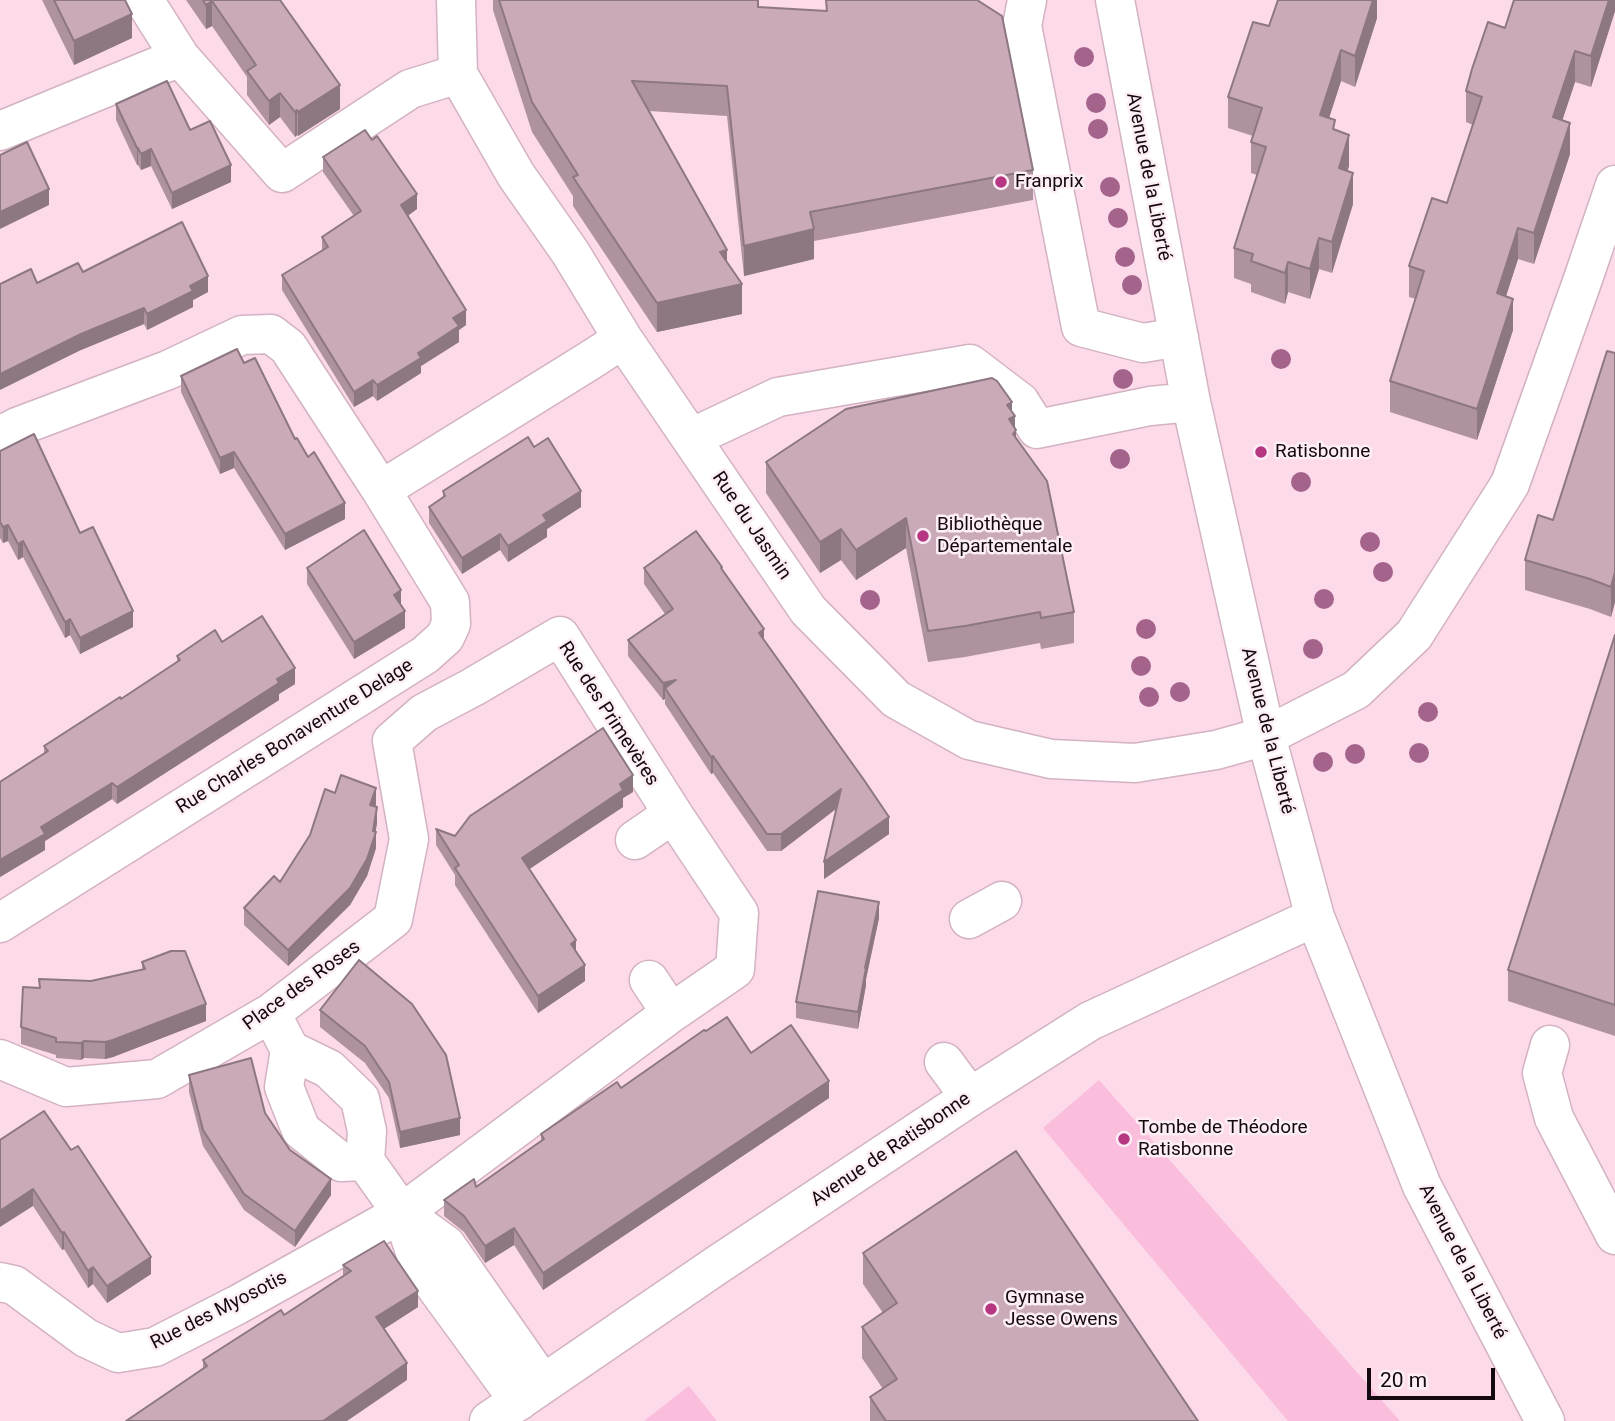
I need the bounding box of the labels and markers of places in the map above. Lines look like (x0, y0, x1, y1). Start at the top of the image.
place label: Franprix (1015, 171, 1083, 193)
marker: Franprix (993, 174, 1009, 190)
place label: Ratisbonne (1275, 441, 1370, 463)
marker: Ratisbonne (1253, 444, 1269, 460)
place label: Bibliothèque Départementale (937, 514, 1072, 558)
marker: Bibliothèque Départementale (915, 528, 931, 544)
place label: Tombe de Théodore Ratisbonne (1138, 1117, 1307, 1161)
marker: Tombe de Théodore Ratisbonne (1116, 1131, 1132, 1147)
place label: Gymnase Jesse Owens (1005, 1287, 1118, 1331)
marker: Gymnase Jesse Owens (983, 1301, 999, 1317)

